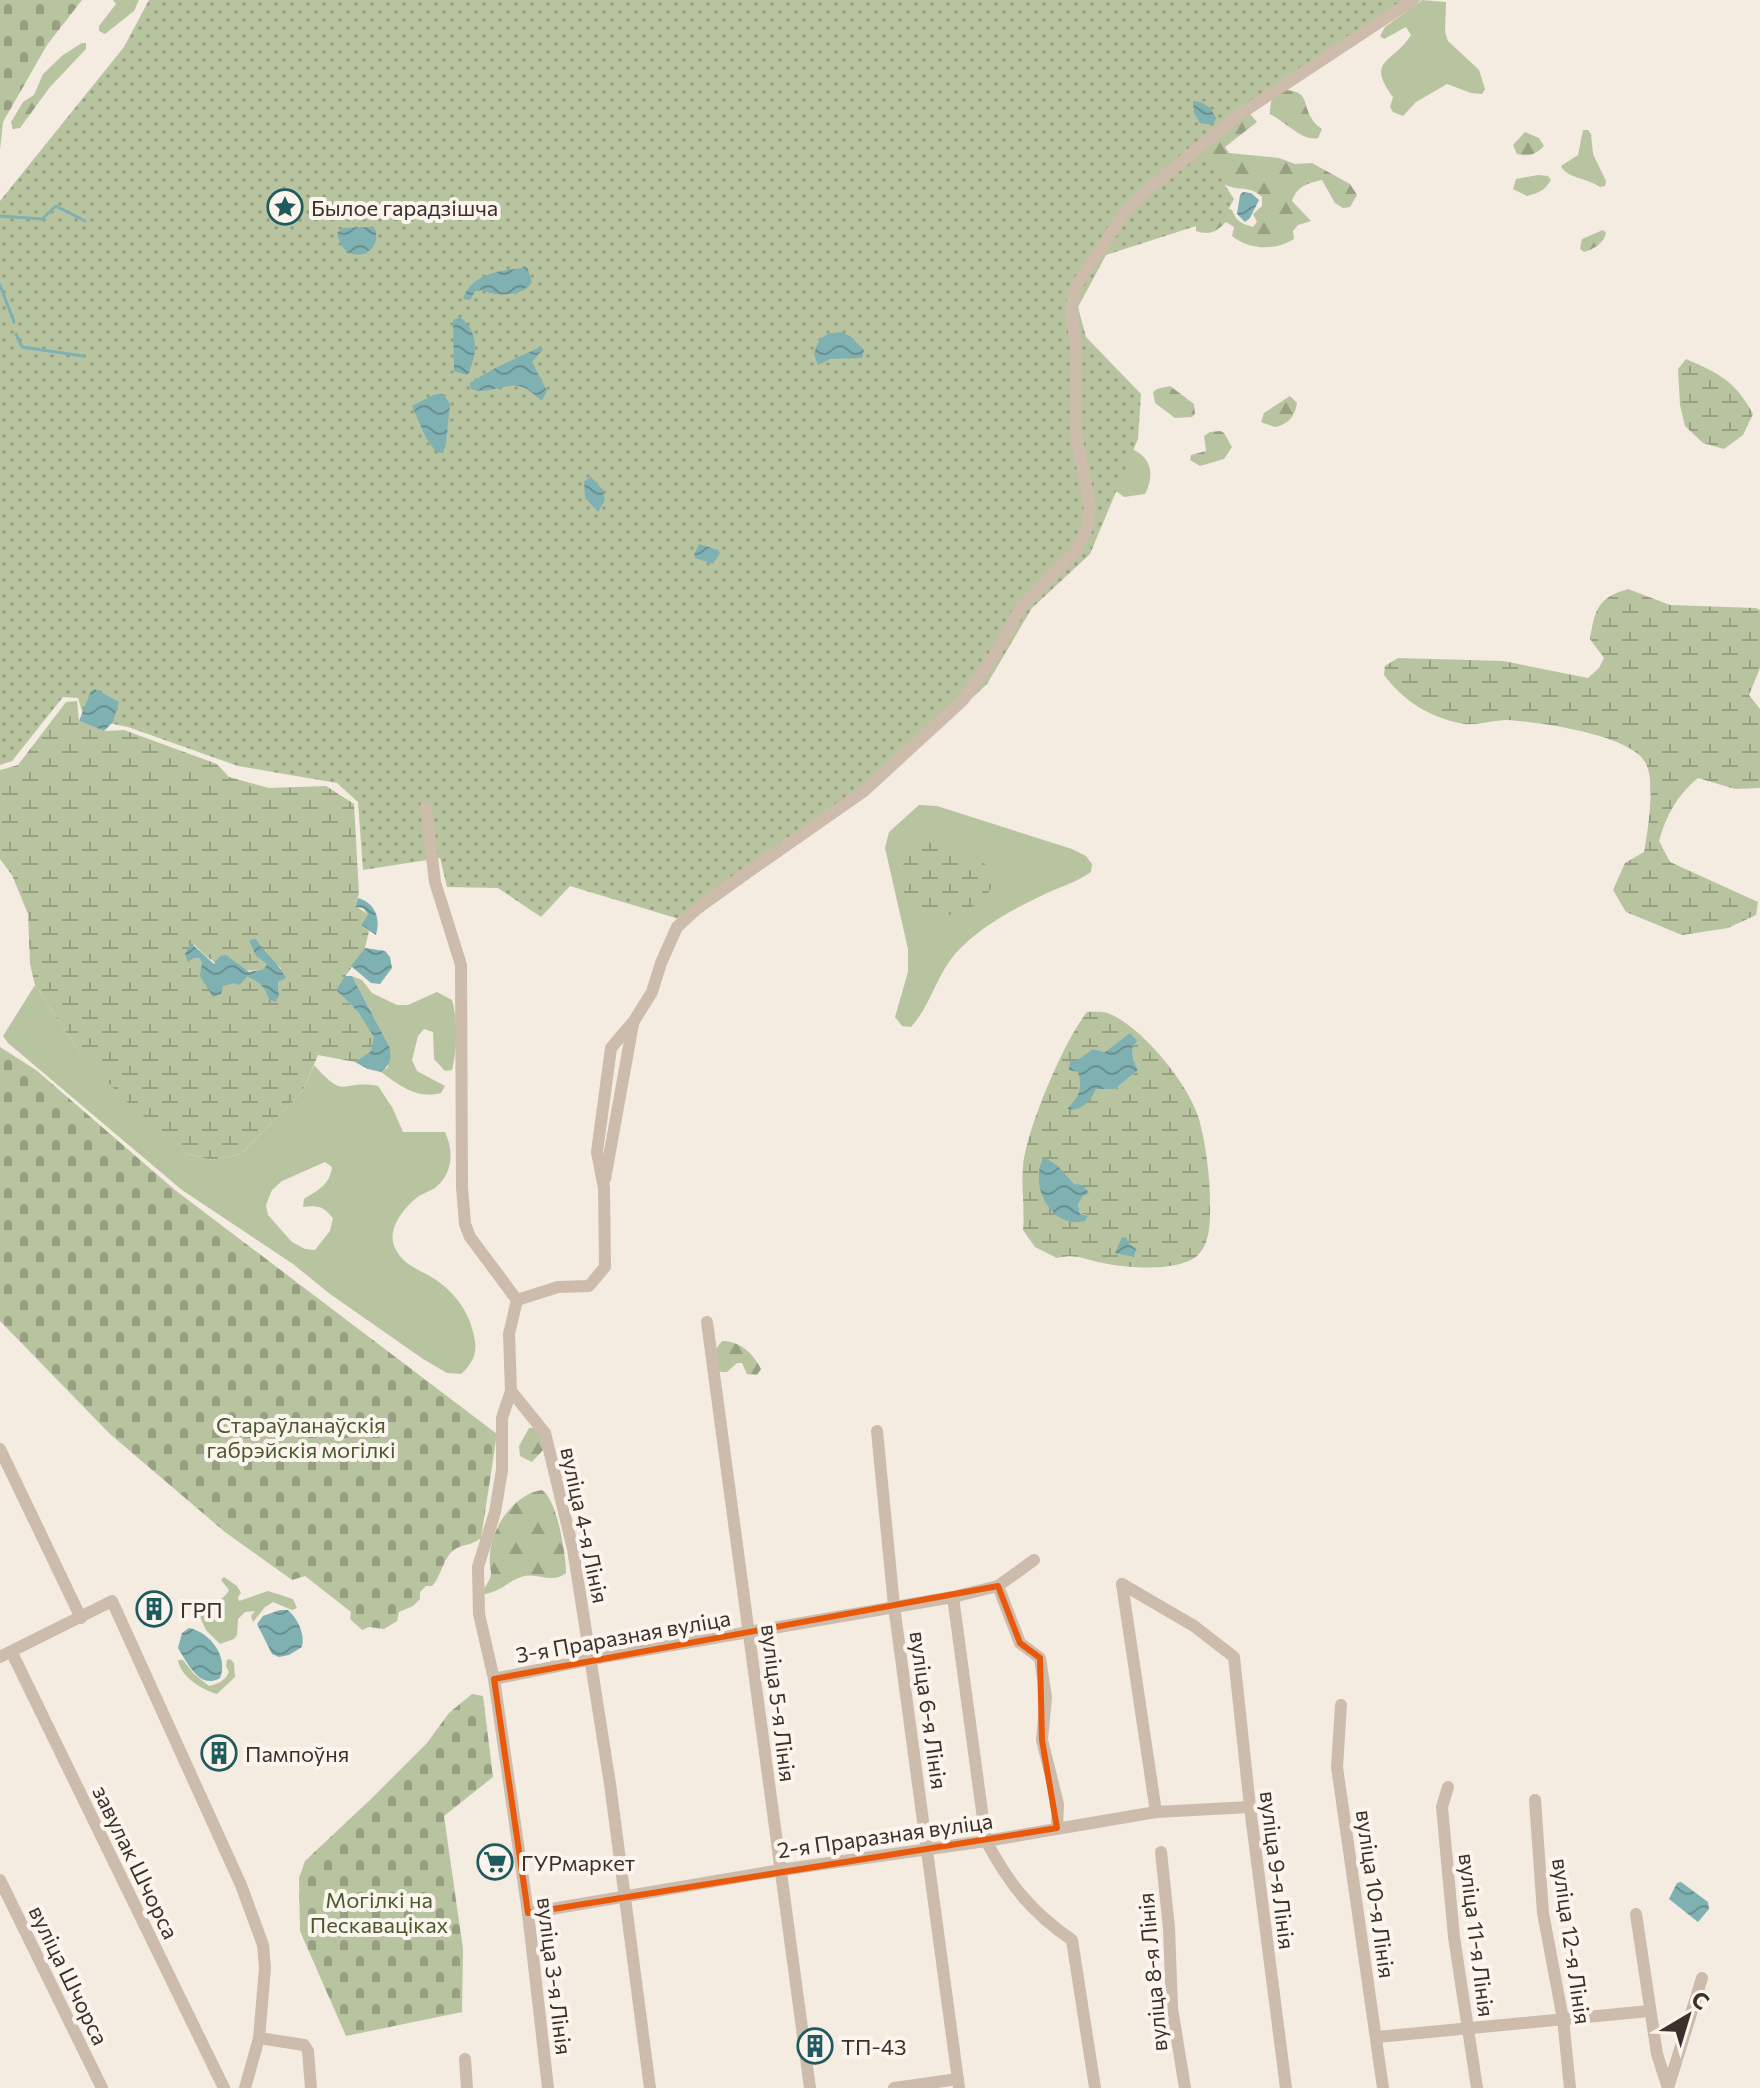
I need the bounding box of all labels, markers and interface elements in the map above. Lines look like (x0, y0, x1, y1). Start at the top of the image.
place icon: Былое гарадзішча (266, 188, 304, 226)
place label: Былое гарадзішча (311, 194, 498, 221)
park label: Стараўланаўскія габрэйскія могілкі (206, 1411, 396, 1463)
street label: вуліца 4-я Лінія (555, 1444, 615, 1606)
building icon: ГРП (135, 1590, 173, 1628)
place label: ГРП (180, 1596, 223, 1623)
street label: 3-я Праразная вуліца (513, 1604, 733, 1668)
street label: вуліца 5-я Лінія (756, 1623, 802, 1783)
street label: вуліца 6-я Лінія (905, 1629, 953, 1791)
building icon: Пампоўня (200, 1734, 238, 1772)
place label: Пампоўня (245, 1740, 349, 1767)
street label: завулак Шчорса (87, 1781, 185, 1943)
street label: вуліца 9-я Лінія (1255, 1789, 1301, 1951)
street label: 2-я Праразная вуліца (775, 1807, 995, 1863)
street label: вуліца 10-я Лінія (1351, 1808, 1401, 1980)
supermarket icon: ГУРмаркет (476, 1843, 514, 1881)
place label: ГУРмаркет (521, 1849, 635, 1876)
street label: вуліца 11-я Лінія (1454, 1852, 1500, 2018)
street label: вуліца 12-я Лінія (1547, 1856, 1597, 2026)
park label: Могілкі на Пескаваціках (310, 1886, 449, 1938)
street label: вуліца 8-я Лінія (1132, 1891, 1172, 2053)
street label: вуліца 3-я Лінія (532, 1896, 578, 2056)
street label: вуліца Шчорса (24, 1901, 114, 2049)
north arrow (1648, 1976, 1728, 2056)
text: С (1686, 1985, 1715, 2015)
building icon: ТП-43 (796, 2027, 834, 2065)
place label: ТП-43 (841, 2033, 907, 2060)

